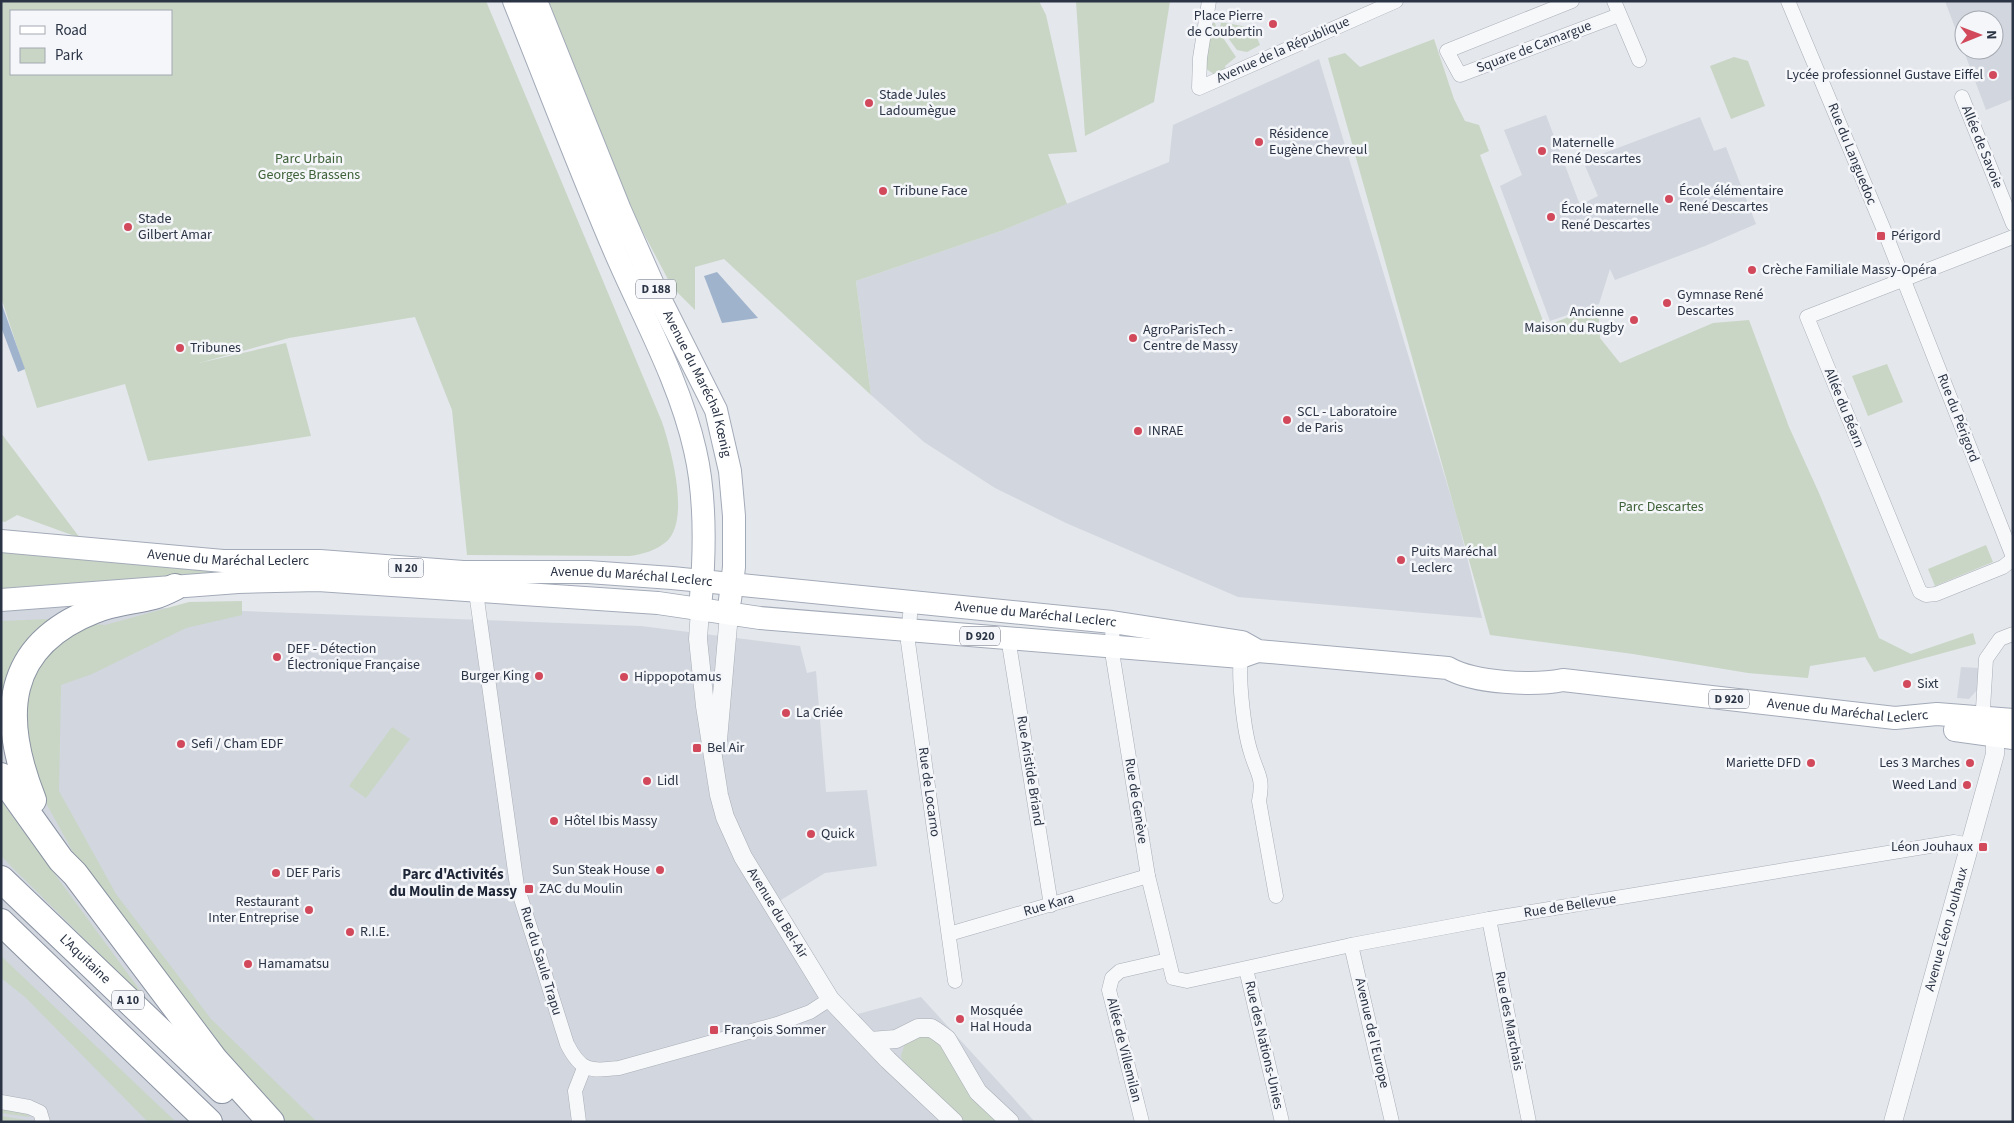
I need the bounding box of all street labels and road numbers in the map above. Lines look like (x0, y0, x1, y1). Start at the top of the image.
street label: Avenue de la République (1213, 12, 1353, 88)
street label: Square de Camargue (1473, 16, 1595, 78)
street label: Rue du Languedoc (1822, 100, 1882, 209)
street label: Allée de Savoie (1956, 102, 2008, 192)
road number: D 188 (636, 280, 676, 298)
street label: Avenue du Maréchal Kœnig (657, 307, 737, 459)
street label: Allée du Béarn (1819, 365, 1869, 451)
street label: Rue du Périgord (1932, 371, 1984, 465)
street label: Avenue du Maréchal Leclerc (146, 544, 310, 571)
road number: N 20 (388, 558, 424, 578)
street label: Avenue du Maréchal Leclerc (551, 562, 714, 592)
street label: Avenue du Maréchal Leclerc (954, 596, 1118, 633)
road number: D 920 (960, 626, 1000, 646)
road number: D 920 (1709, 690, 1749, 709)
street label: Avenue du Maréchal Leclerc (1766, 693, 1930, 728)
street label: Rue Aristide Briand (1011, 714, 1049, 828)
street label: Rue de Locarno (913, 746, 945, 838)
street label: Rue de Genève (1119, 757, 1153, 845)
street label: Avenue du Bel-Air (742, 864, 813, 962)
street label: Avenue Léon Jouhaux (1920, 864, 1973, 994)
street label: Rue Kara (1021, 888, 1077, 922)
street label: Rue de Bellevue (1522, 889, 1618, 923)
street label: Rue du Saule Trapu (515, 904, 567, 1018)
street label: L'Aquitaine (55, 930, 115, 989)
street label: Rue des Marchais (1490, 970, 1528, 1073)
street label: Avenue de l'Europe (1350, 976, 1394, 1090)
street label: Rue des Nations-Unies (1239, 979, 1289, 1111)
road number: A 10 (112, 990, 144, 1010)
street label: Allée de Villemilan (1101, 996, 1147, 1104)

